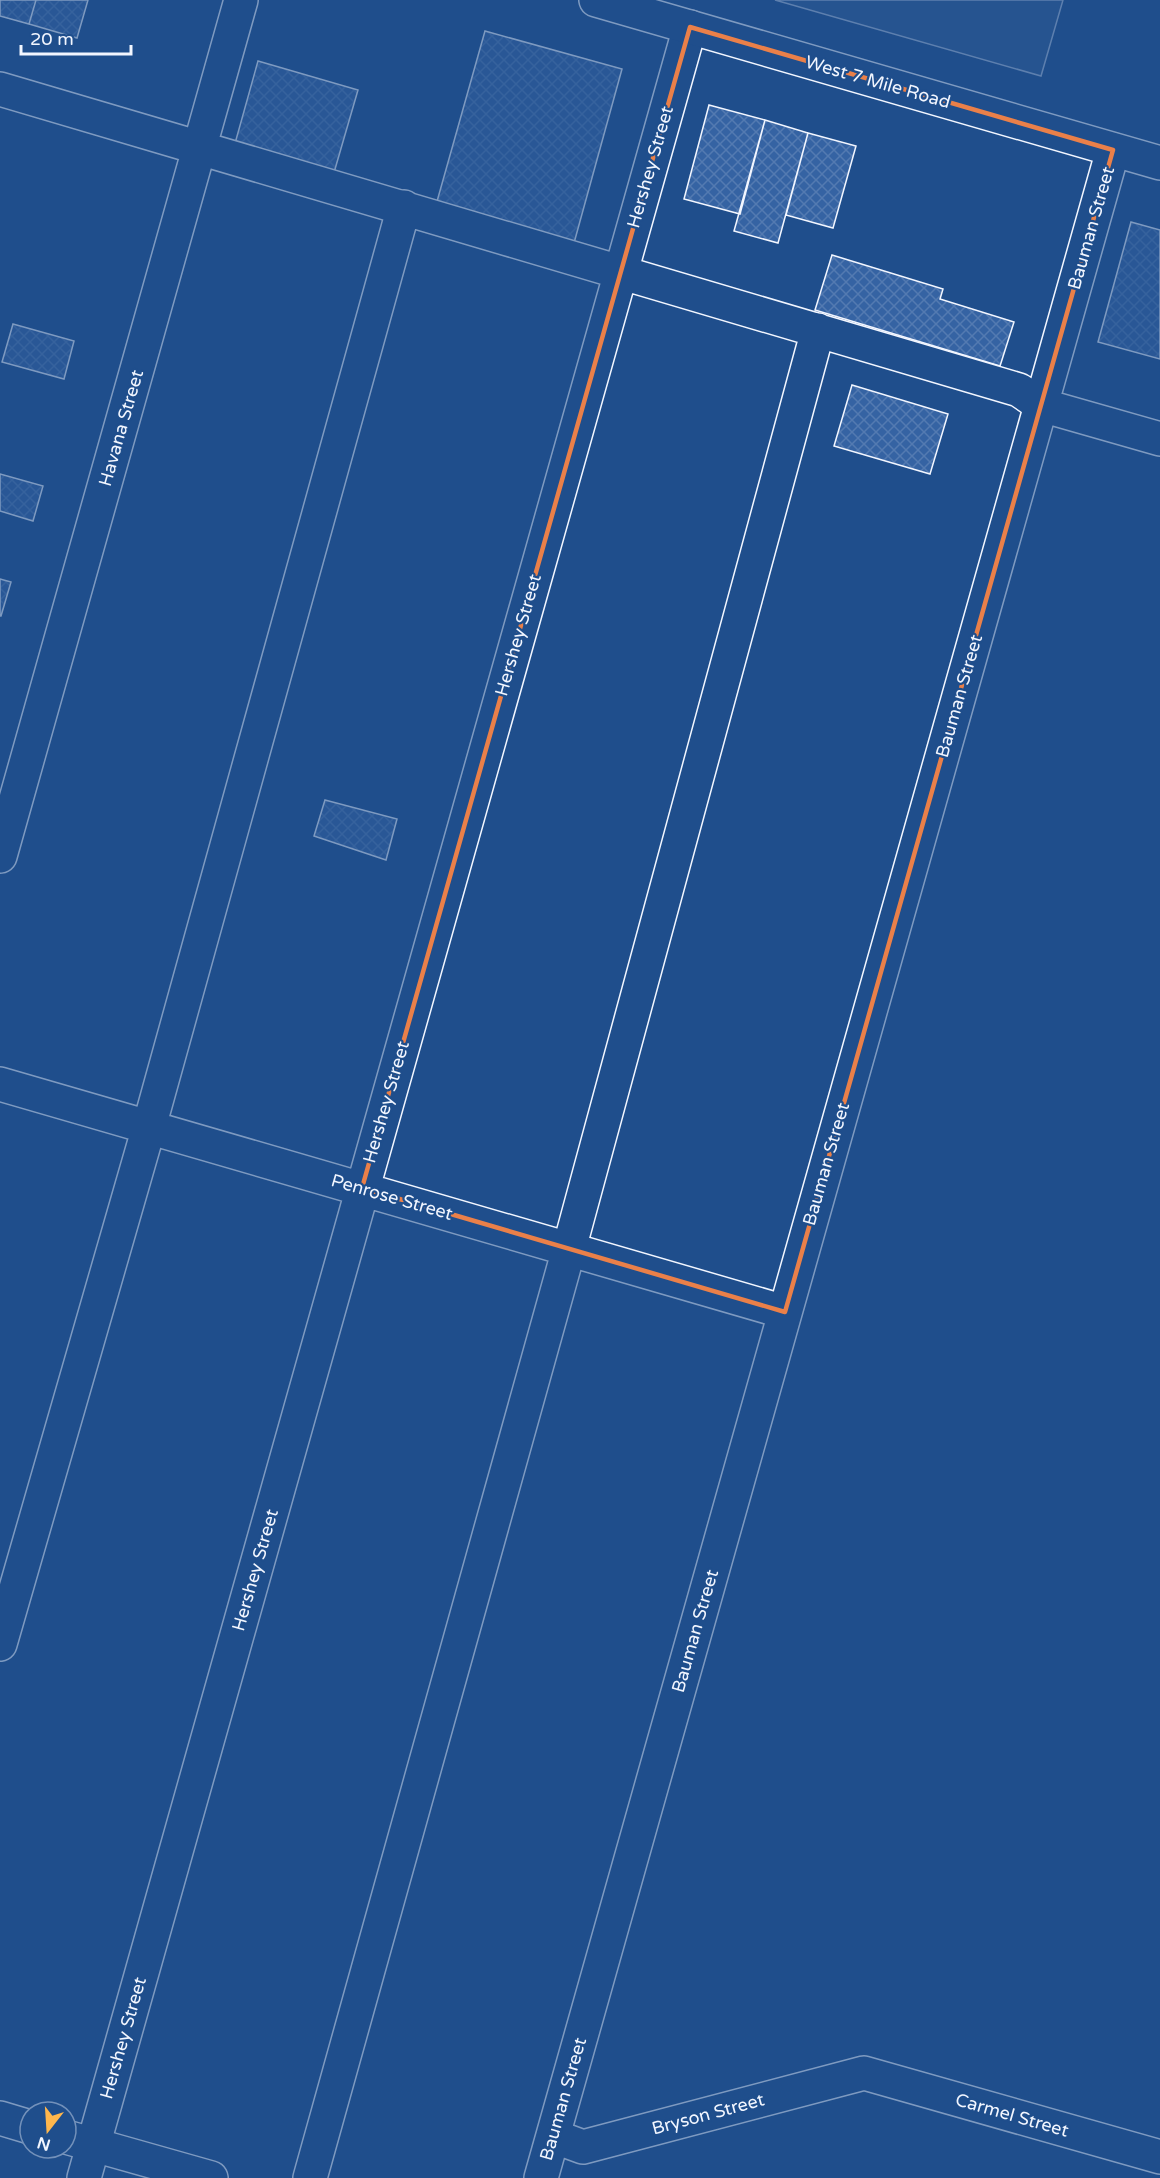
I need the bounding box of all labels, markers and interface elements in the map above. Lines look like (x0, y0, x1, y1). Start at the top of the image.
scale bar (21, 18, 130, 56)
text: 20 m (30, 28, 74, 50)
street label: West 7 Mile Road (803, 51, 953, 113)
street label: Hershey Street (622, 103, 678, 231)
street label: Bauman Street (1063, 164, 1119, 292)
street label: Havana Street (94, 367, 148, 489)
street label: Hershey Street (490, 571, 546, 699)
street label: Bauman Street (931, 632, 987, 760)
street label: Hershey Street (358, 1038, 414, 1166)
street label: Bauman Street (798, 1100, 854, 1228)
street label: Penrose Street (329, 1169, 455, 1225)
street label: Hershey Street (227, 1506, 283, 1634)
street label: Bauman Street (667, 1567, 723, 1695)
street label: Hershey Street (95, 1974, 151, 2102)
street label: Bauman Street (535, 2035, 591, 2163)
street label: Bryson Street (649, 2088, 767, 2140)
street label: Carmel Street (953, 2088, 1071, 2142)
north arrow (18, 2100, 78, 2160)
text: N (35, 2132, 53, 2155)

